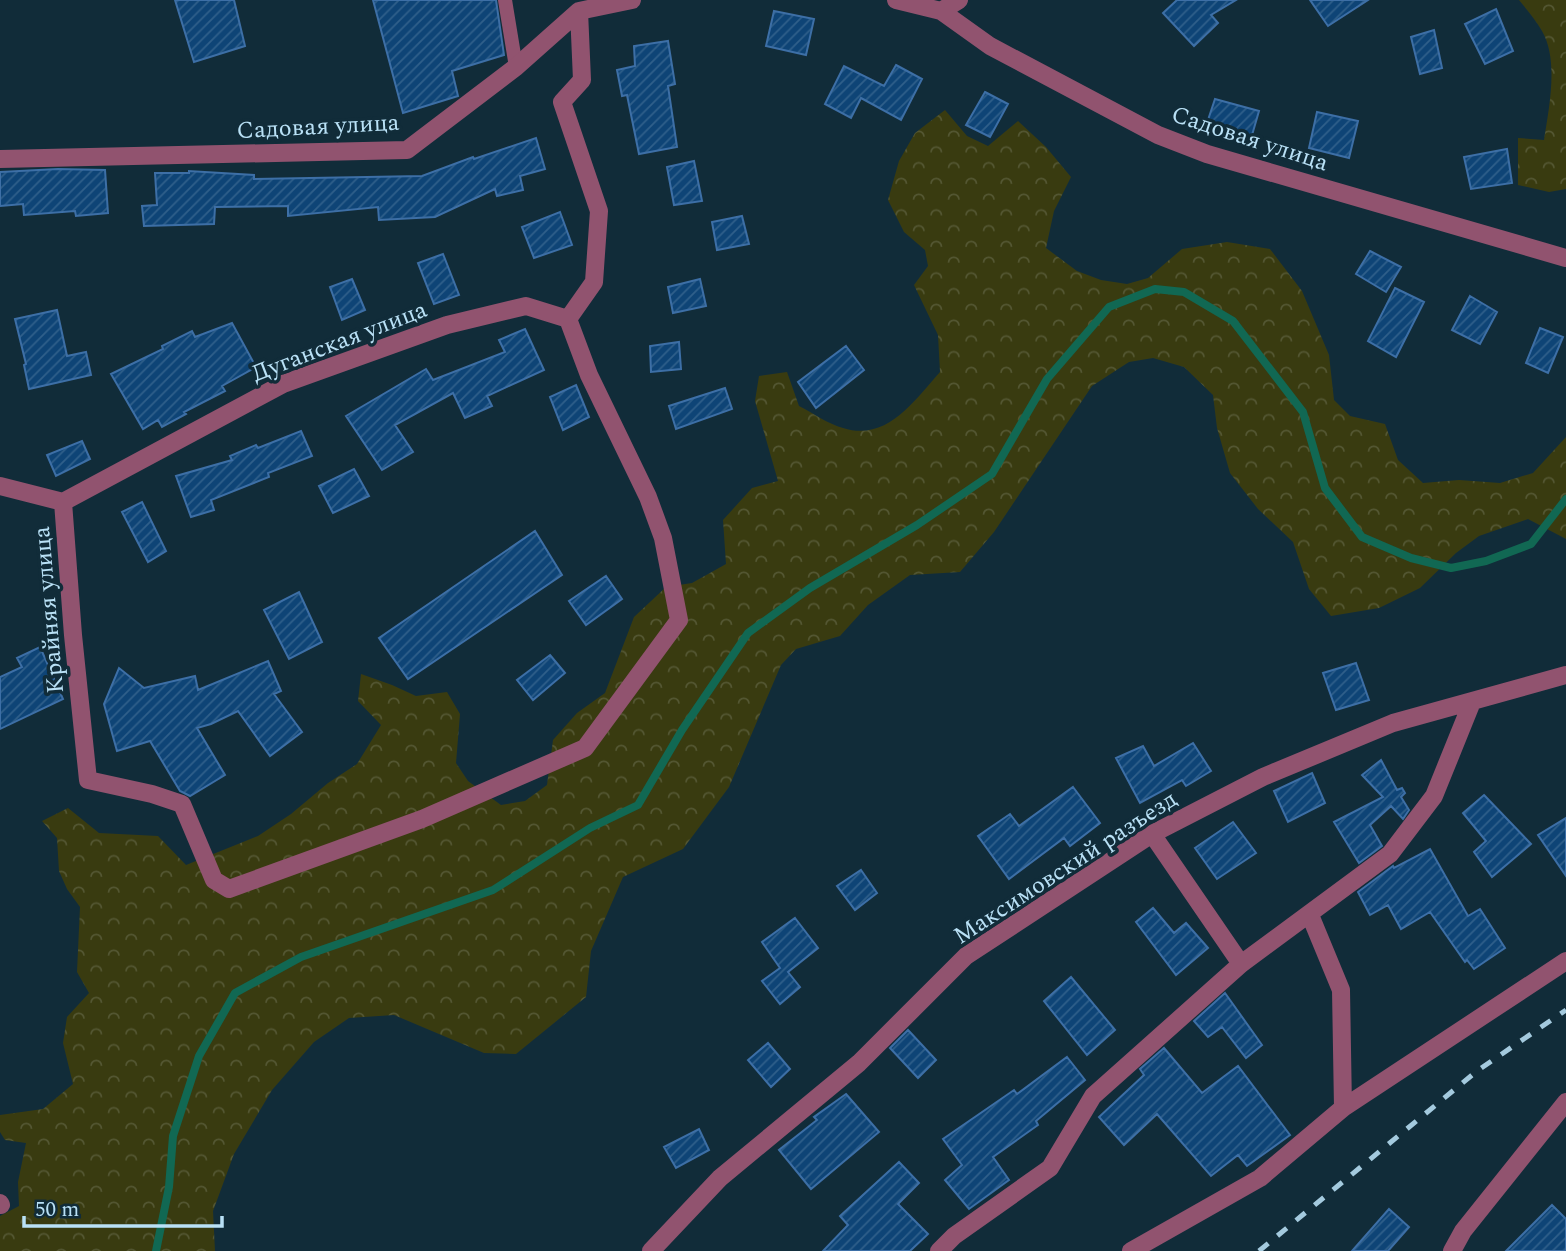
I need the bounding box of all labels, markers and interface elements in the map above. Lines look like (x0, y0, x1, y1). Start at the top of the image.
street label: Садовая улица (1167, 97, 1333, 181)
street label: Садовая улица (236, 105, 401, 149)
street label: Дуганская улица (246, 292, 433, 392)
street label: Крайняя улица (24, 525, 74, 695)
street label: Максимовский разъезд (946, 782, 1185, 954)
scale bar (24, 1184, 222, 1228)
text: 50 m (35, 1194, 79, 1226)

